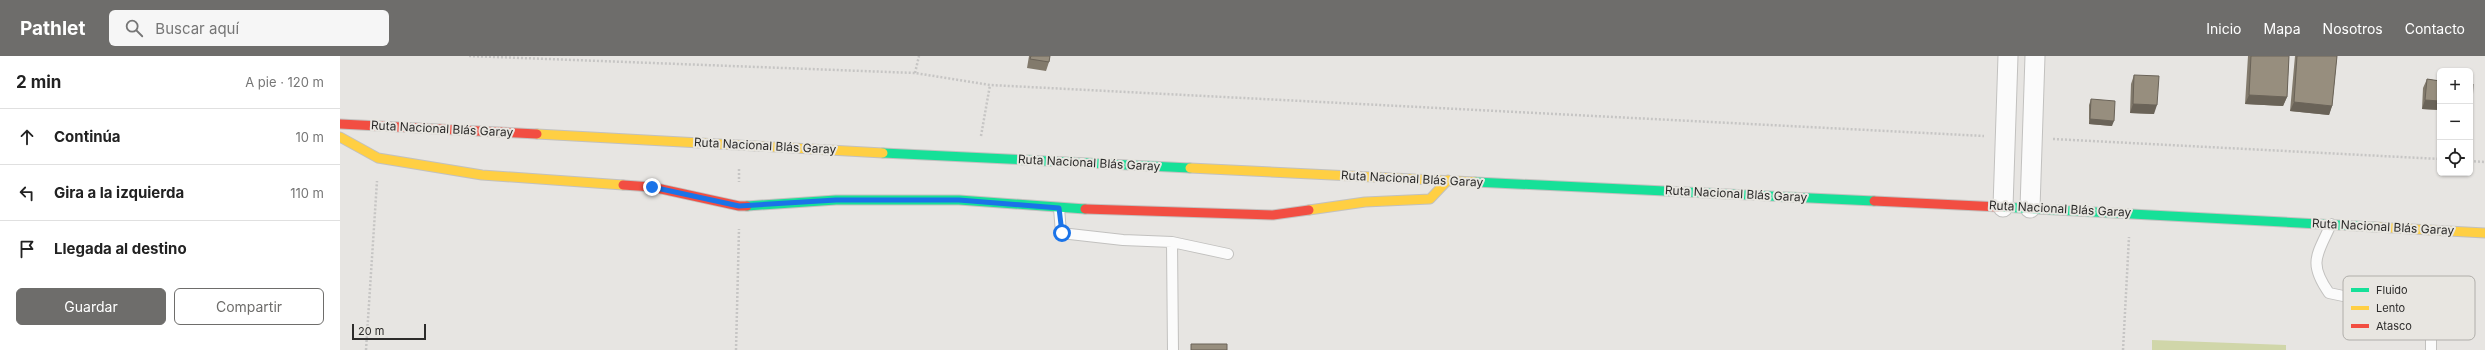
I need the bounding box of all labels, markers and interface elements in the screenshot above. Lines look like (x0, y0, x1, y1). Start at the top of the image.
search box (109, 10, 389, 46)
text: Pathlet (20, 17, 85, 40)
icon: search (123, 17, 145, 39)
text: Buscar aquí (155, 19, 239, 38)
text: Inicio (2206, 20, 2242, 37)
text: Mapa (2264, 20, 2301, 37)
text: Nosotros (2323, 20, 2383, 37)
text: Contacto (2405, 20, 2465, 37)
map controls (2437, 68, 2473, 176)
button: + (2437, 68, 2473, 104)
text: 2 min (16, 72, 61, 92)
text: A pie · 120 m (245, 74, 324, 90)
button: − (2437, 104, 2473, 140)
street label: Ruta Nacional Blás Garay (370, 117, 514, 140)
icon: ahead (16, 126, 38, 148)
text: Continúa (54, 127, 121, 146)
text: 10 m (295, 129, 324, 145)
street label: Ruta Nacional Blás Garay (693, 134, 837, 157)
button: locate (2437, 140, 2473, 176)
street label: Ruta Nacional Blás Garay (1017, 151, 1161, 174)
street label: Ruta Nacional Blás Garay (1340, 167, 1484, 190)
route end (643, 178, 661, 196)
icon: left (16, 182, 38, 204)
street label: Ruta Nacional Blás Garay (1664, 182, 1808, 205)
text: Gira a la izquierda (54, 183, 184, 202)
text: 110 m (290, 185, 324, 201)
street label: Ruta Nacional Blás Garay (1988, 197, 2132, 220)
street label: Ruta Nacional Blás Garay (2311, 215, 2455, 238)
route start (1053, 224, 1071, 242)
icon: arrive (16, 238, 38, 260)
text: Llegada al destino (54, 239, 187, 258)
legend (2343, 276, 2475, 340)
text: Fluido (2376, 283, 2408, 297)
button: Guardar (16, 288, 166, 325)
button: Compartir (174, 288, 324, 325)
text: Lento (2376, 301, 2406, 315)
text: Atasco (2376, 319, 2412, 333)
scale bar (352, 322, 426, 341)
text: 20 m (358, 324, 384, 338)

